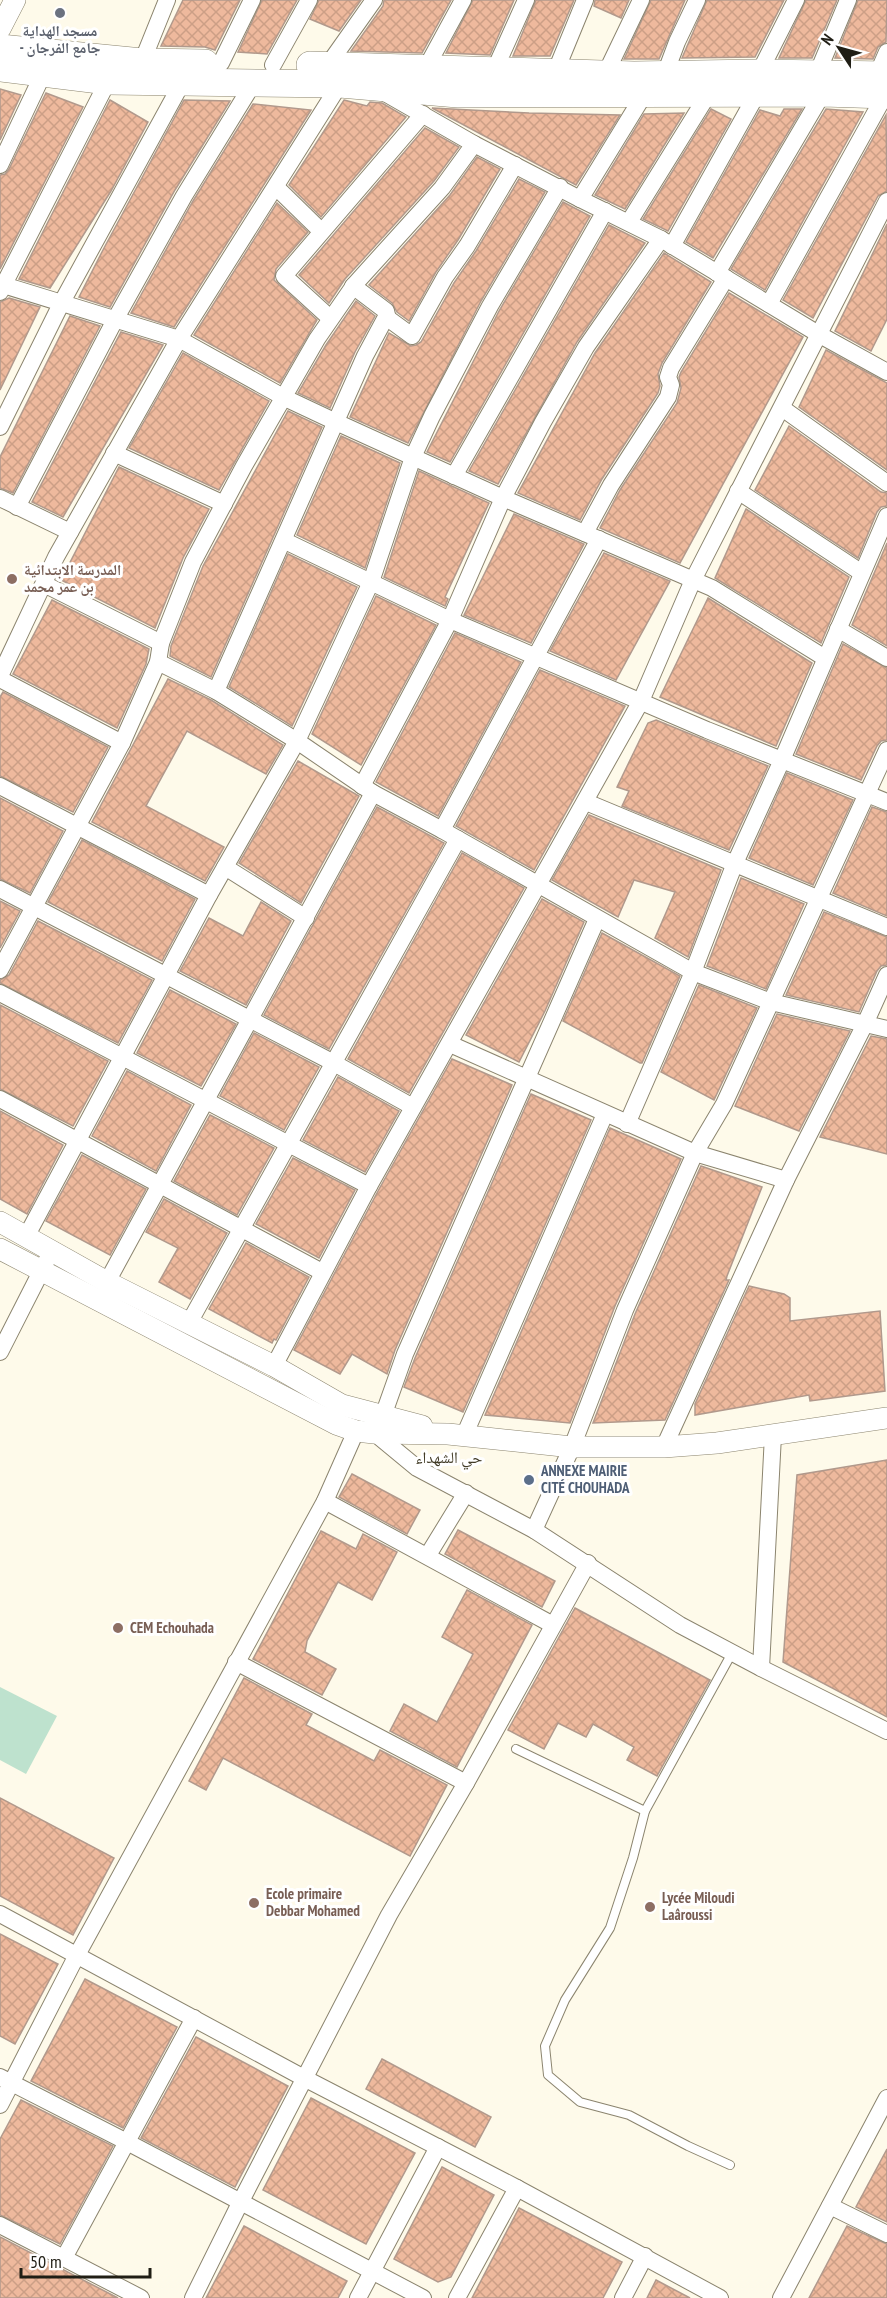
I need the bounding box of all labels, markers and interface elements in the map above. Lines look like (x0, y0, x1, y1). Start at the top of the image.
marker: مسجد الهداية - جامع الفرجان (53, 6, 67, 20)
north arrow (809, 18, 869, 78)
place label: مسجد الهداية - جامع الفرجان (19, 21, 101, 58)
text: N (816, 30, 837, 49)
place label: المدرسة الابتدائية بن عمر محمد (24, 560, 121, 596)
marker: المدرسة الابتدائية بن عمر محمد (5, 572, 19, 586)
district label: حي الشهداء (416, 1447, 482, 1470)
place label: ANNEXE MAIRIE CITÉ CHOUHADA (540, 1461, 630, 1497)
marker: ANNEXE MAIRIE CITÉ CHOUHADA (522, 1473, 536, 1487)
place label: CEM Echouhada (130, 1618, 214, 1637)
marker: CEM Echouhada (111, 1621, 125, 1635)
place label: Ecole primaire Debbar Mohamed (266, 1884, 360, 1920)
place label: Lycée Miloudi Laâroussi (662, 1888, 735, 1924)
marker: Ecole primaire Debbar Mohamed (247, 1896, 261, 1910)
marker: Lycée Miloudi Laâroussi (643, 1900, 657, 1914)
scale bar (21, 2241, 150, 2279)
text: 50 m (30, 2250, 62, 2273)

